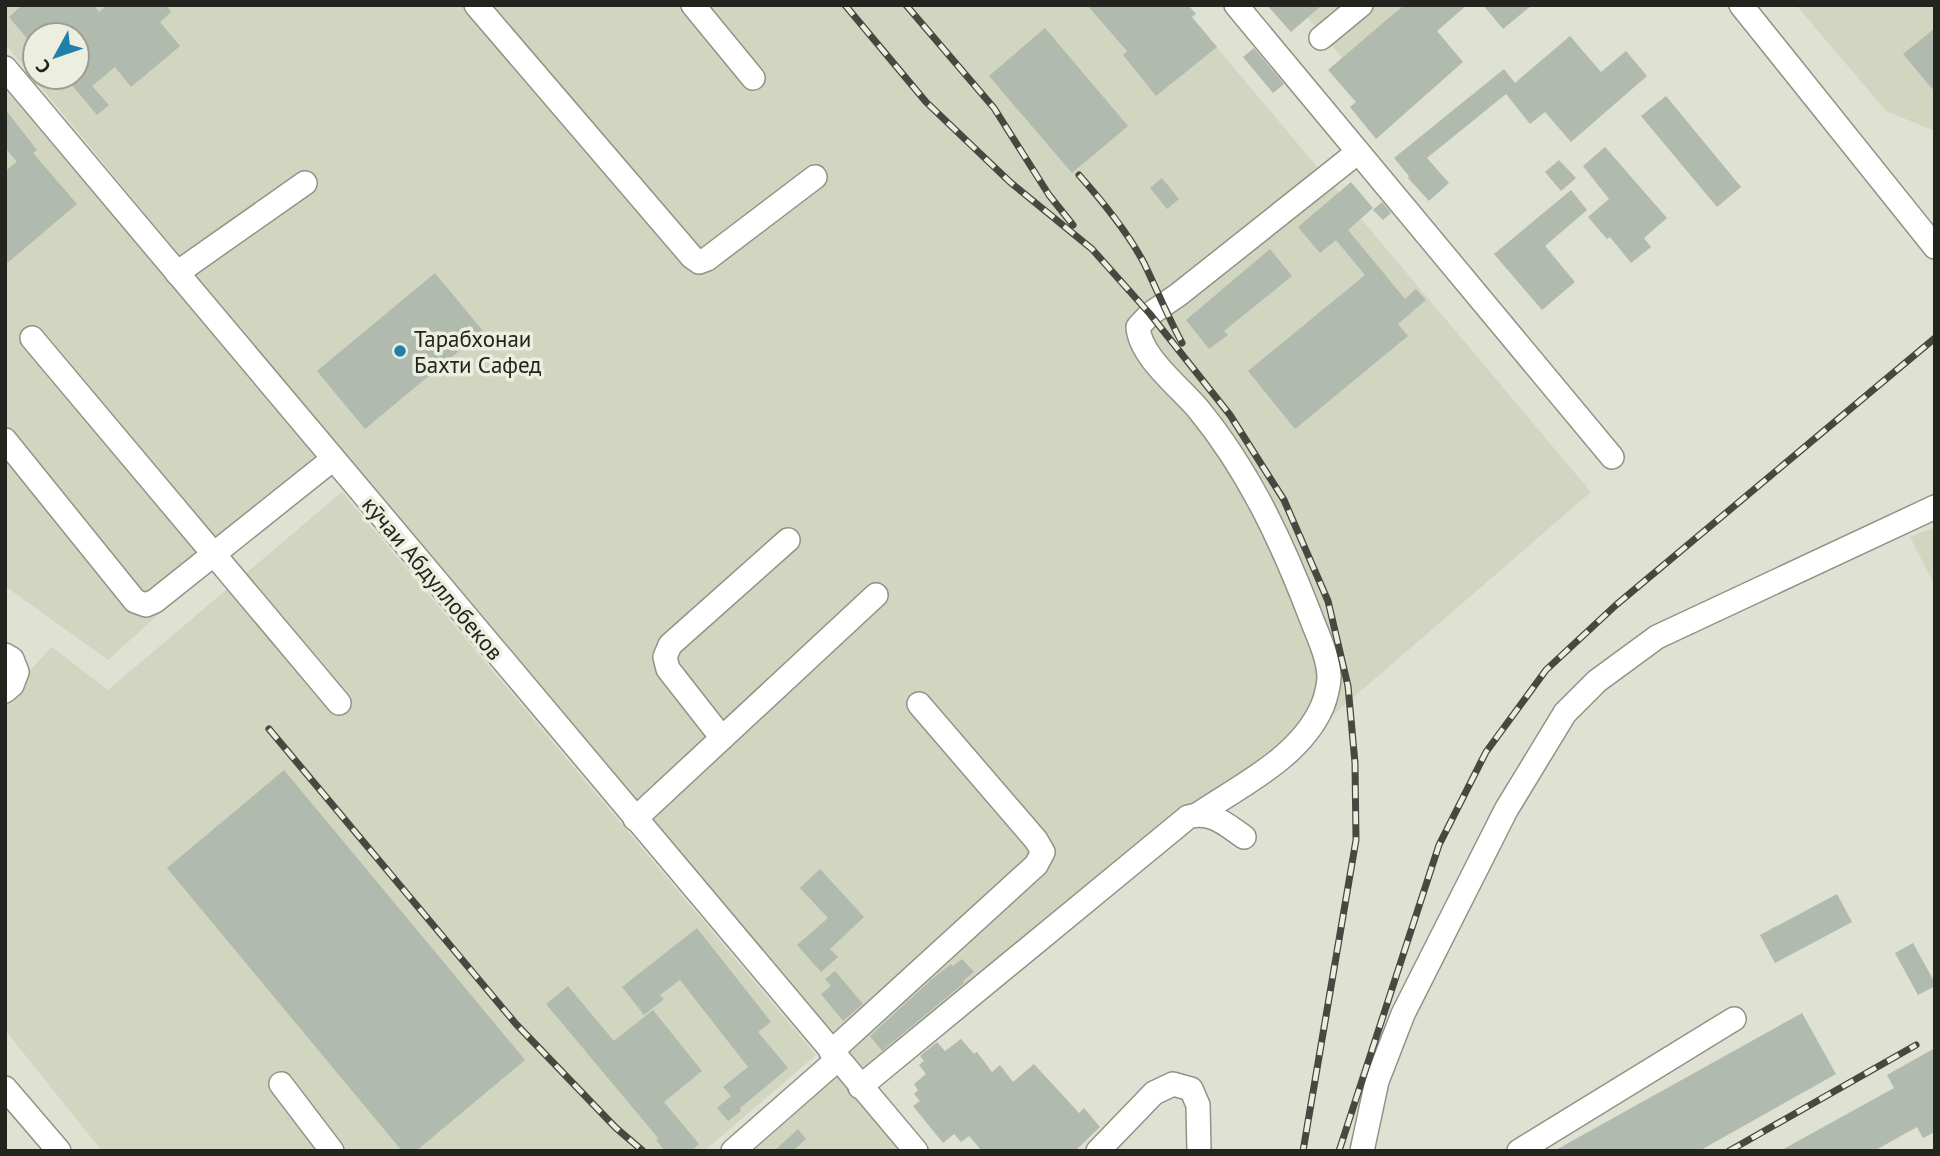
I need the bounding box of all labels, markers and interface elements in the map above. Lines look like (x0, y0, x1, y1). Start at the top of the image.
north arrow (21, 21, 91, 91)
text: С (30, 55, 56, 79)
place label: Тарабхонаи Бахти Сафед (414, 324, 542, 379)
marker: Тарабхонаи Бахти Сафед (392, 343, 408, 359)
street label: кӯчаи Абдуллобеков (356, 490, 510, 666)

